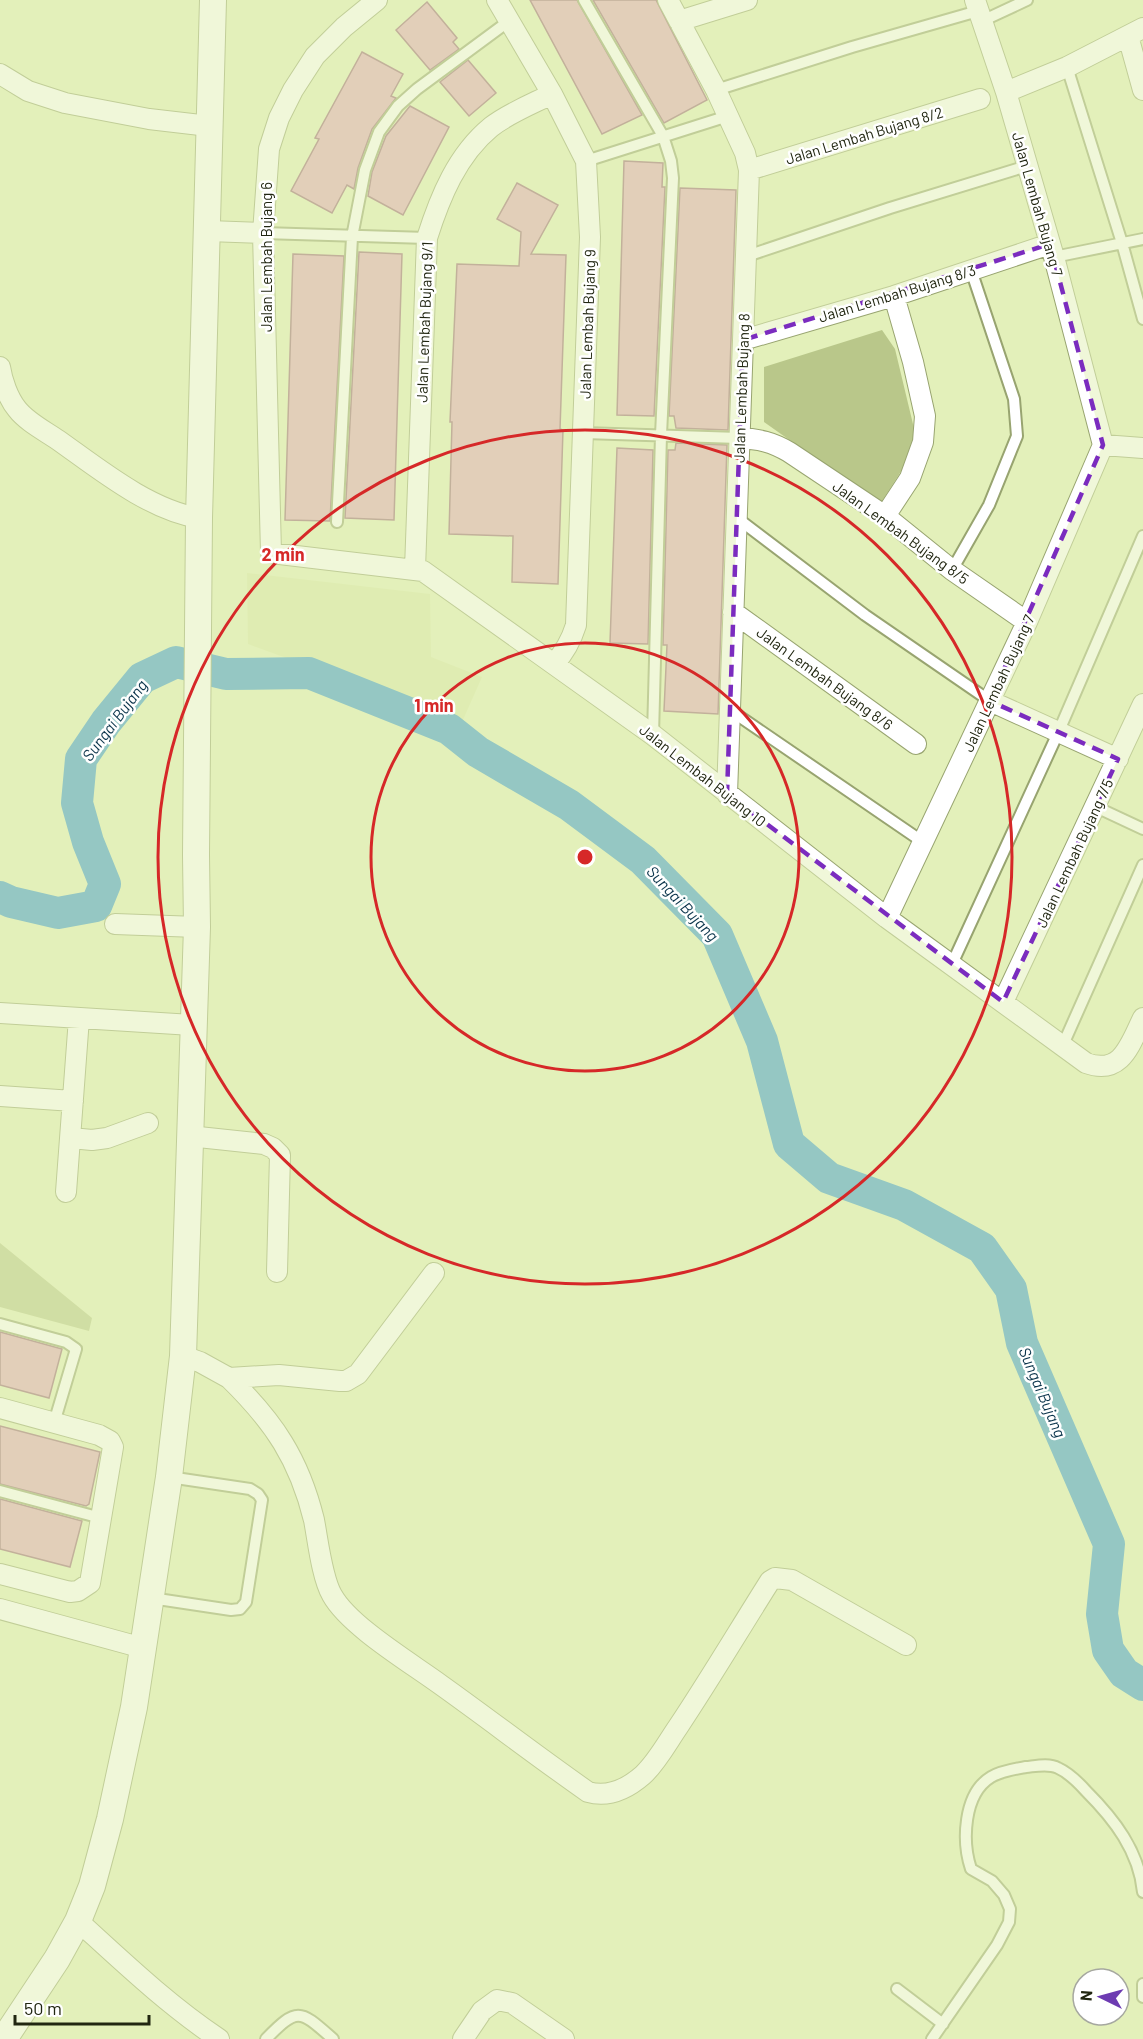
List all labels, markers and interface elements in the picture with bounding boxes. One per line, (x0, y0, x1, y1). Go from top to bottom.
street label: Jalan Lembah Bujang 8/2 (783, 102, 945, 168)
street label: Jalan Lembah Bujang 7 (1009, 130, 1067, 278)
street label: Jalan Lembah Bujang 6 (257, 182, 275, 332)
street label: Jalan Lembah Bujang 9/1 (412, 241, 436, 403)
street label: Jalan Lembah Bujang 9 (575, 249, 599, 399)
street label: Jalan Lembah Bujang 8/3 (816, 260, 978, 326)
street label: Jalan Lembah Bujang 8 (729, 313, 753, 463)
street label: Jalan Lembah Bujang 8/5 (830, 477, 972, 587)
text: 2 min (261, 543, 305, 565)
street label: Jalan Lembah Bujang 7 (958, 612, 1038, 754)
street label: Jalan Lembah Bujang 8/6 (754, 623, 896, 733)
water label: Sungai Bujang (77, 676, 151, 764)
text: 1 min (414, 694, 454, 716)
street label: Jalan Lembah Bujang 10 (636, 720, 770, 830)
street label: Jalan Lembah Bujang 7/5 (1032, 776, 1116, 930)
centre of rings (575, 847, 595, 867)
water label: Sungai Bujang (643, 861, 723, 945)
water label: Sungai Bujang (1015, 1344, 1071, 1440)
north arrow (1071, 1967, 1131, 2027)
scale bar (15, 1988, 148, 2026)
text: N (1076, 1990, 1095, 2002)
text: 50 m (24, 1997, 62, 2019)

